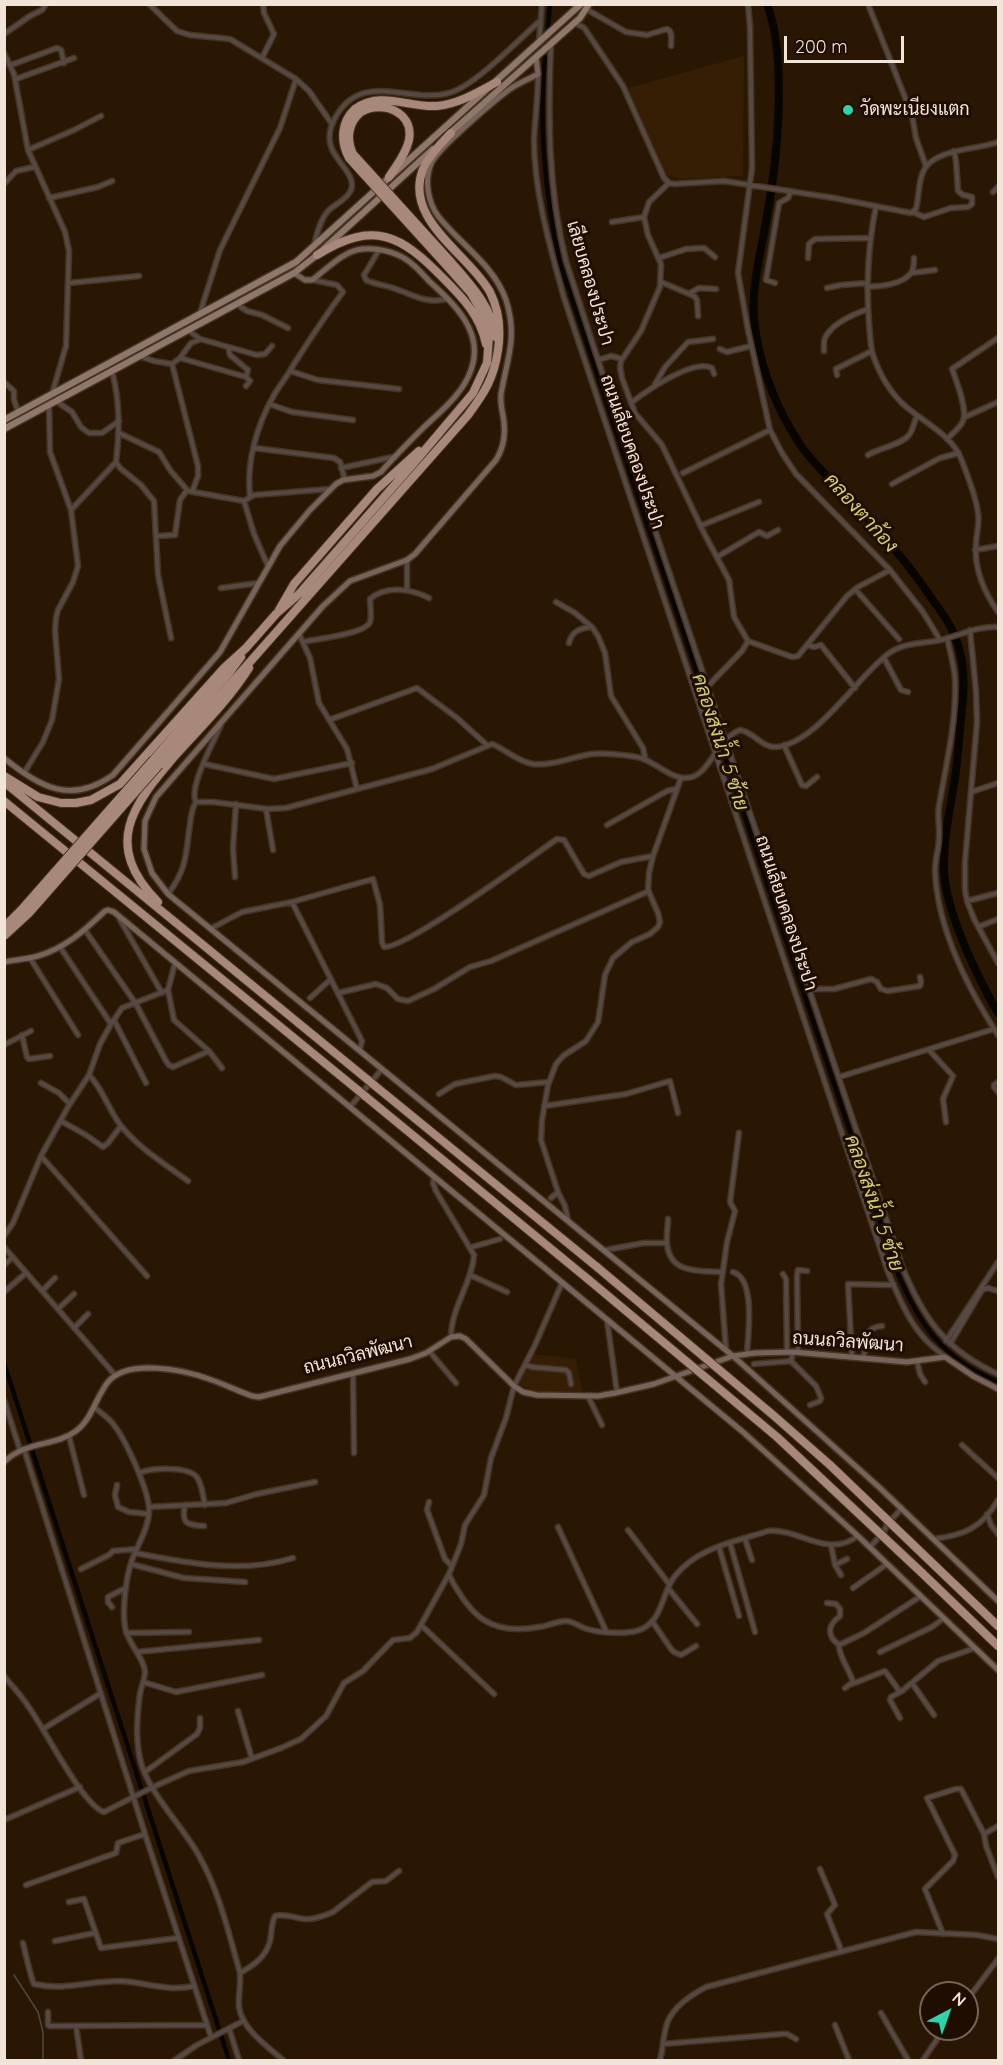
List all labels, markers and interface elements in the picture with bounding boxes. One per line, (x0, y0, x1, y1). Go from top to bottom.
scale bar (787, 24, 907, 62)
text: 200 m (795, 35, 848, 58)
place label: วัดพะเนียงแตก (860, 99, 970, 121)
marker: วัดพะเนียงแตก (841, 103, 855, 117)
street label: เลียบคลองประปา (562, 218, 618, 348)
street label: ถนนเลียบคลองประปา (595, 372, 669, 532)
water label: คลองตาก้อง (819, 468, 903, 558)
water label: คลองส่งน้ำ 5 ซ้าย (687, 670, 753, 814)
street label: ถนนเลียบคลองประปา (751, 833, 821, 993)
water label: คลองส่งน้ำ 5 ซ้าย (839, 1132, 909, 1274)
street label: ถนนถวิลพัฒนา (792, 1327, 904, 1357)
street label: ถนนถวิลพัฒนา (301, 1331, 415, 1379)
north arrow (919, 1981, 979, 2041)
text: N (948, 1988, 970, 2010)

